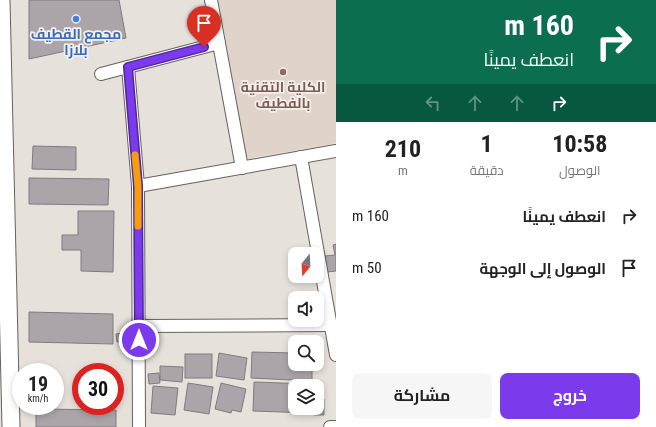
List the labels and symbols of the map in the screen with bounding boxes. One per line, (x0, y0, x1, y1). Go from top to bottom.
pin (187, 6, 221, 47)
marker: مجمع القطيف بلازا (71, 14, 81, 24)
place label: مجمع القطيف بلازا (31, 26, 121, 59)
marker: الكلية التقنية بالفطيف (278, 67, 288, 77)
place label: الكلية التقنية بالفطيف (241, 79, 325, 111)
north arrow (288, 247, 324, 283)
position arrow (118, 319, 160, 361)
speed limit sign: 30 (72, 363, 124, 415)

